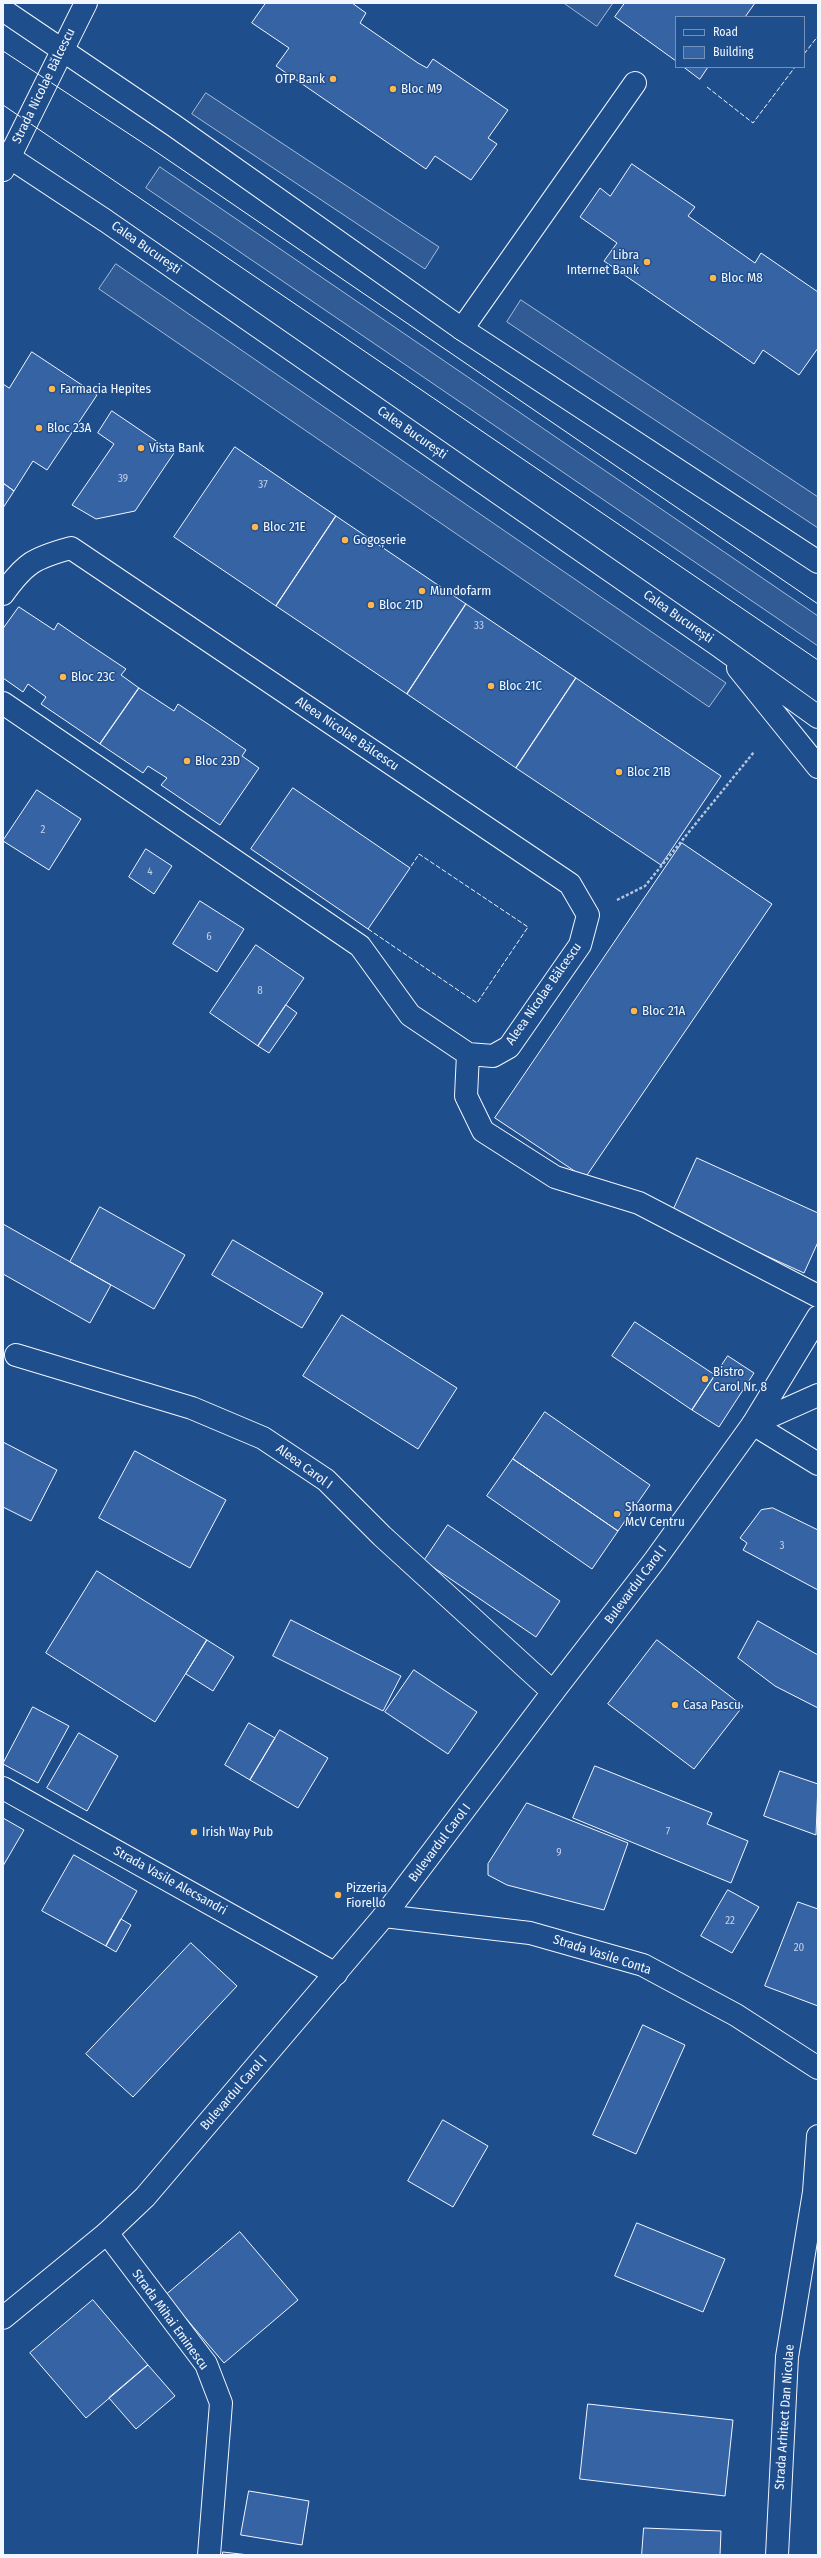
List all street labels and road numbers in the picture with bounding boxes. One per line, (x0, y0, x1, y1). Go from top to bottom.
street label: Strada Nicolae Bălcescu (9, 26, 79, 146)
street label: Calea București (108, 218, 184, 278)
street label: Calea București (374, 403, 450, 463)
street label: Calea București (640, 587, 716, 647)
street label: Aleea Nicolae Bălcescu (292, 694, 402, 774)
street label: Aleea Nicolae Bălcescu (503, 940, 585, 1048)
street label: Aleea Carol I (273, 1441, 335, 1493)
street label: Bulevardul Carol I (602, 1543, 670, 1627)
street label: Bulevardul Carol I (406, 1801, 474, 1885)
street label: Strada Vasile Alecsandri (111, 1843, 229, 1919)
street label: Strada Vasile Conta (551, 1932, 653, 1978)
street label: Bulevardul Carol I (197, 2052, 271, 2134)
street label: Strada Mihai Eminescu (128, 2267, 212, 2373)
street label: Strada Arhitect Dan Nicolae (772, 2344, 798, 2490)

